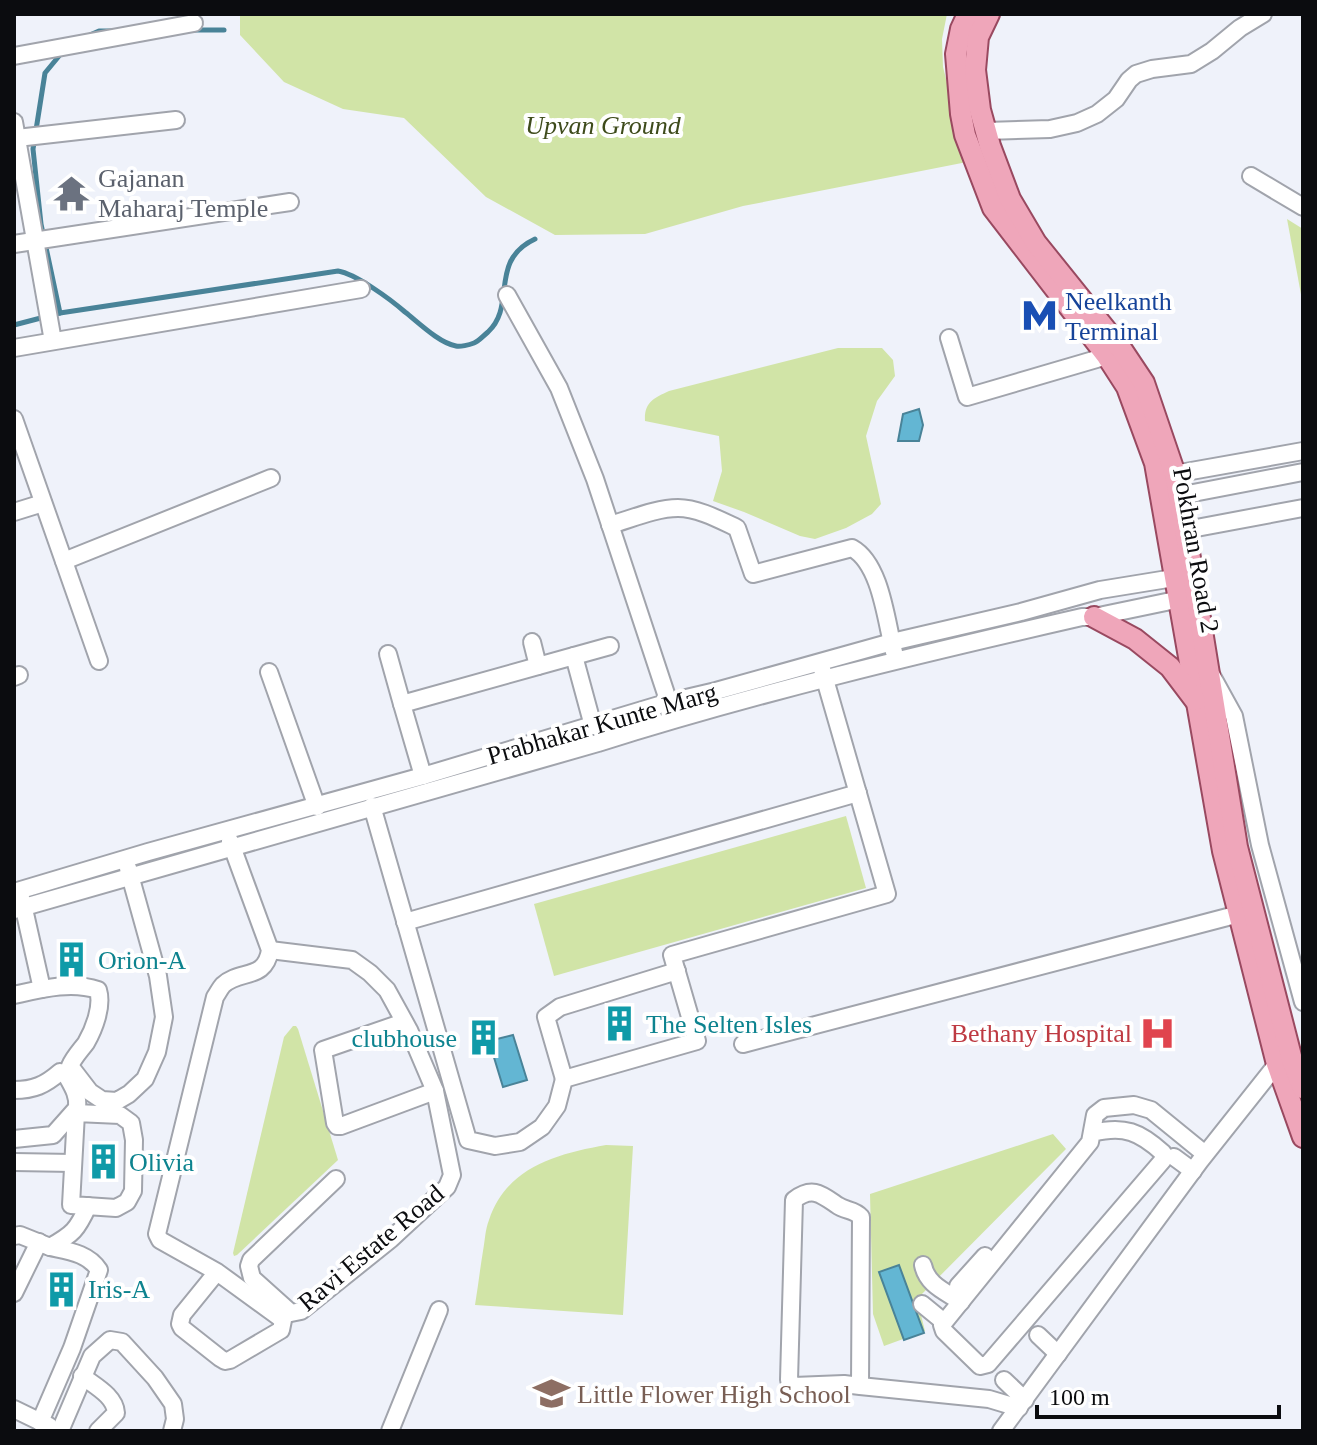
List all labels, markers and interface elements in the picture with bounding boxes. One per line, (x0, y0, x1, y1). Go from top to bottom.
park label: Upvan Ground (525, 111, 682, 140)
place label: Gajanan Maharaj Temple (98, 164, 268, 223)
temple icon: Gajanan Maharaj Temple (53, 174, 91, 212)
place label: Neelkanth Terminal (1065, 287, 1172, 346)
metro station icon: Neelkanth Terminal (1020, 297, 1058, 335)
street label: Pokhran Road 2 (1167, 465, 1225, 635)
street label: Prabhakar Kunte Marg (484, 677, 720, 771)
building icon: Orion-A (53, 941, 91, 979)
place label: Orion-A (98, 946, 186, 975)
building icon: The Selten Isles (601, 1005, 639, 1043)
place label: The Selten Isles (646, 1010, 812, 1039)
hospital icon: Bethany Hospital (1139, 1014, 1177, 1052)
building icon: clubhouse (464, 1019, 502, 1057)
place label: Bethany Hospital (951, 1019, 1132, 1048)
place label: clubhouse (352, 1024, 457, 1053)
building icon: Olivia (84, 1143, 122, 1181)
place label: Olivia (129, 1148, 194, 1177)
street label: Ravi Estate Road (293, 1179, 449, 1317)
building icon: Iris-A (43, 1270, 81, 1308)
place label: Iris-A (88, 1275, 150, 1304)
scale bar (1037, 1369, 1279, 1419)
school or university icon: Little Flower High School (532, 1375, 570, 1413)
place label: Little Flower High School (577, 1380, 851, 1409)
text: 100 m (1049, 1384, 1110, 1410)

